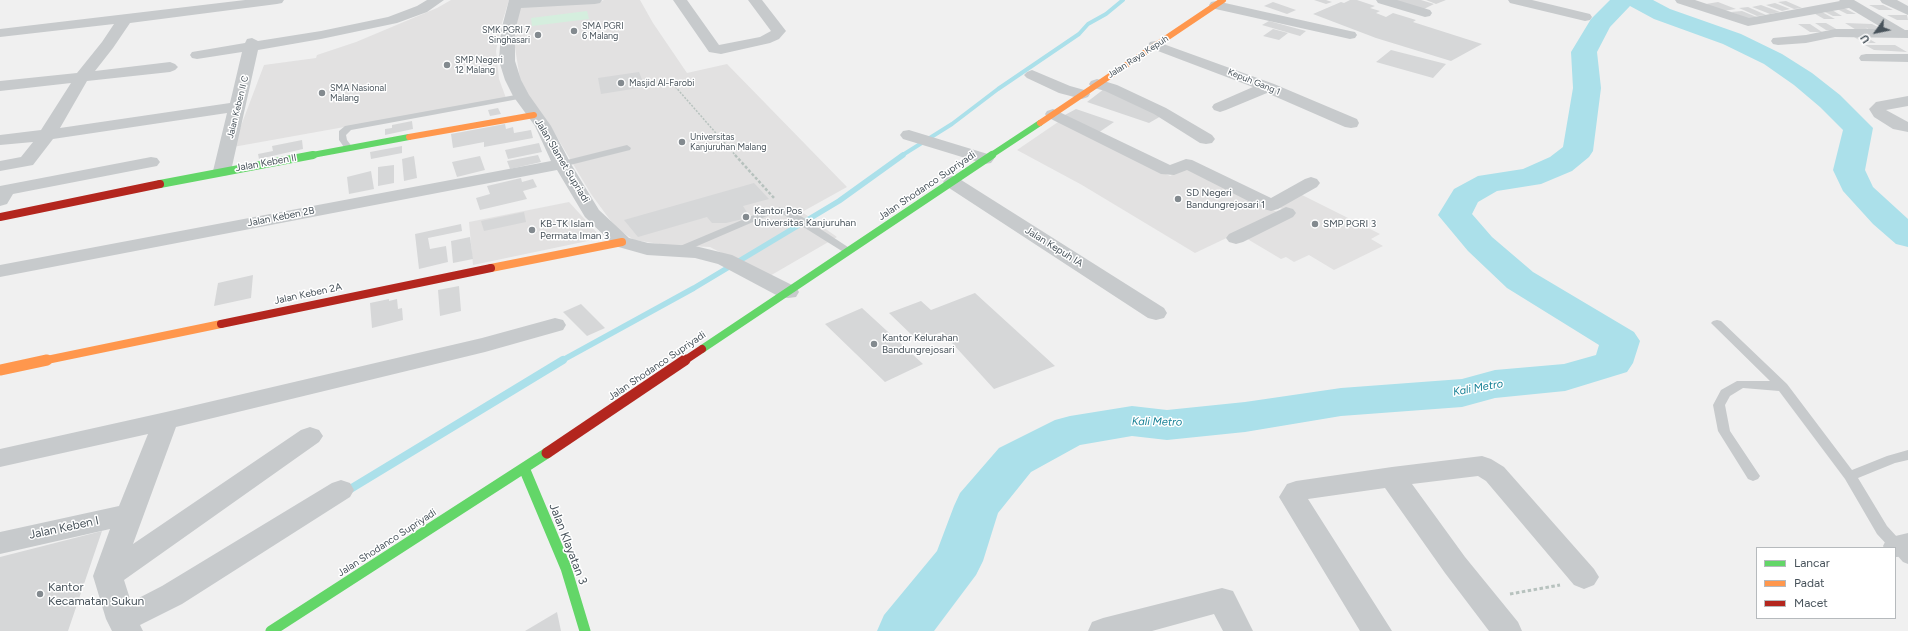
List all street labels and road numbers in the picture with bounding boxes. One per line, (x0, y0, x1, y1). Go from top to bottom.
street label: Jalan Raya Kepuh (1106, 33, 1170, 81)
street label: Kepuh Gang 1 (1226, 67, 1282, 97)
street label: Jalan Keben II C (225, 74, 251, 140)
street label: Jalan Slamet Supriadi (532, 117, 592, 205)
street label: Jalan Shodanco Supriyadi (876, 149, 978, 223)
street label: Jalan Keben II (234, 152, 298, 174)
street label: Jalan Keben 2B (246, 205, 316, 229)
street label: Jalan Kepuh IA (1023, 224, 1085, 270)
street label: Jalan Keben 2A (273, 281, 343, 307)
street label: Jalan Shodanco Supriyadi (606, 329, 708, 403)
street label: Jalan Klayatan 3 (546, 501, 590, 587)
street label: Jalan Shodanco Supriyadi (335, 507, 439, 579)
street label: Jalan Keben I (28, 514, 100, 542)

